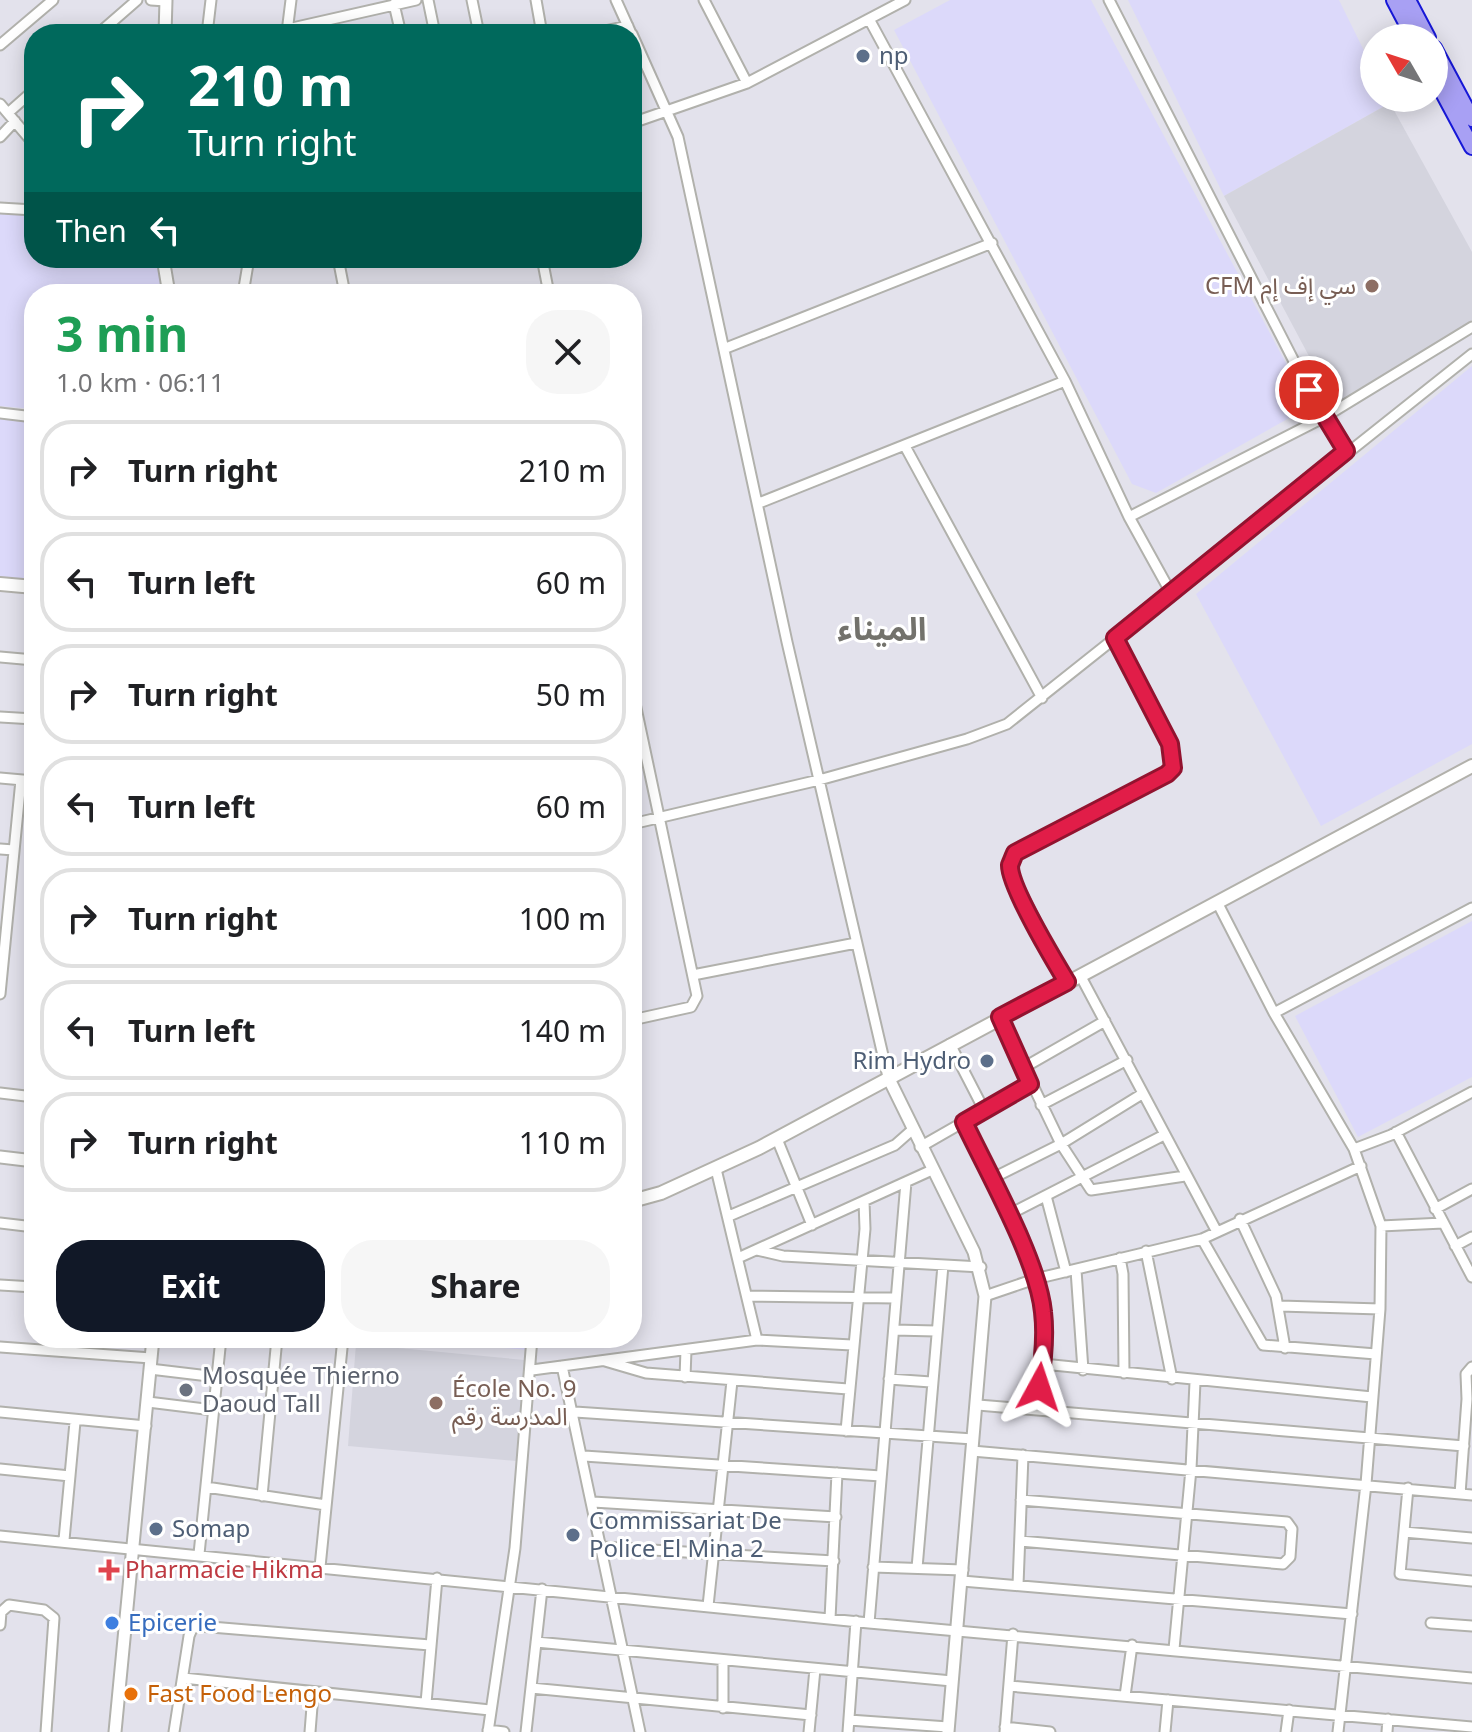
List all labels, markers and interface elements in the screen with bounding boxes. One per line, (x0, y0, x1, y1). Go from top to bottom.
north arrow (1360, 24, 1448, 112)
map controls (1360, 24, 1448, 112)
place label: np (879, 38, 909, 71)
text: 210 m (188, 46, 353, 122)
marker: np (854, 47, 872, 65)
icon: right (56, 56, 160, 160)
text: Turn right (188, 118, 356, 167)
icon: left (143, 208, 187, 252)
text: Then (56, 210, 127, 251)
place label: CFM سي إف إم (1205, 268, 1356, 305)
marker: CFM سي إف إم (1363, 277, 1381, 295)
text: 3 min (56, 301, 188, 366)
button: close (526, 310, 610, 394)
pin (1275, 356, 1343, 424)
text: 1.0 km · 06:11 (56, 364, 225, 400)
icon: arrive (1287, 368, 1331, 412)
icon: right (60, 448, 104, 492)
text: Turn right (128, 450, 278, 491)
text: 210 m (519, 450, 606, 491)
icon: left (60, 560, 104, 604)
text: Turn left (128, 562, 256, 603)
text: 60 m (536, 562, 606, 603)
district label: الميناء (838, 606, 926, 649)
icon: right (60, 672, 104, 716)
text: Turn right (128, 674, 278, 715)
text: 50 m (536, 674, 606, 715)
icon: left (60, 784, 104, 828)
text: Turn left (128, 786, 256, 827)
text: 60 m (536, 786, 606, 827)
icon: right (60, 896, 104, 940)
text: Turn right (128, 898, 278, 939)
text: 100 m (519, 898, 606, 939)
icon: left (60, 1008, 104, 1052)
text: Turn left (128, 1010, 256, 1051)
text: 140 m (519, 1010, 606, 1051)
place label: Rim Hydro (852, 1043, 971, 1076)
marker: Rim Hydro (978, 1052, 996, 1070)
icon: right (60, 1120, 104, 1164)
text: Turn right (128, 1122, 278, 1163)
text: 110 m (519, 1122, 606, 1163)
button: Exit (56, 1240, 325, 1332)
button: Share (341, 1240, 610, 1332)
position arrow (997, 1345, 1081, 1429)
place label: Mosquée Thierno Daoud Tall (202, 1358, 400, 1419)
place label: École No. 9 المدرسة رقم (452, 1371, 577, 1434)
marker: Mosquée Thierno Daoud Tall (177, 1381, 195, 1399)
marker: École No. 9 المدرسة رقم (427, 1394, 445, 1412)
place label: Commissariat De Police El Mina 2 (589, 1503, 782, 1564)
place label: Somap (172, 1511, 250, 1544)
marker: Somap (147, 1520, 165, 1538)
marker: Commissariat De Police El Mina 2 (564, 1526, 582, 1544)
place label: Pharmacie Hikma (125, 1552, 324, 1585)
marker: Pharmacie Hikma (100, 1561, 118, 1579)
place label: Epicerie (128, 1605, 217, 1638)
marker: Epicerie (103, 1614, 121, 1632)
place label: Fast Food Lengo (147, 1676, 332, 1709)
marker: Fast Food Lengo (122, 1685, 140, 1703)

